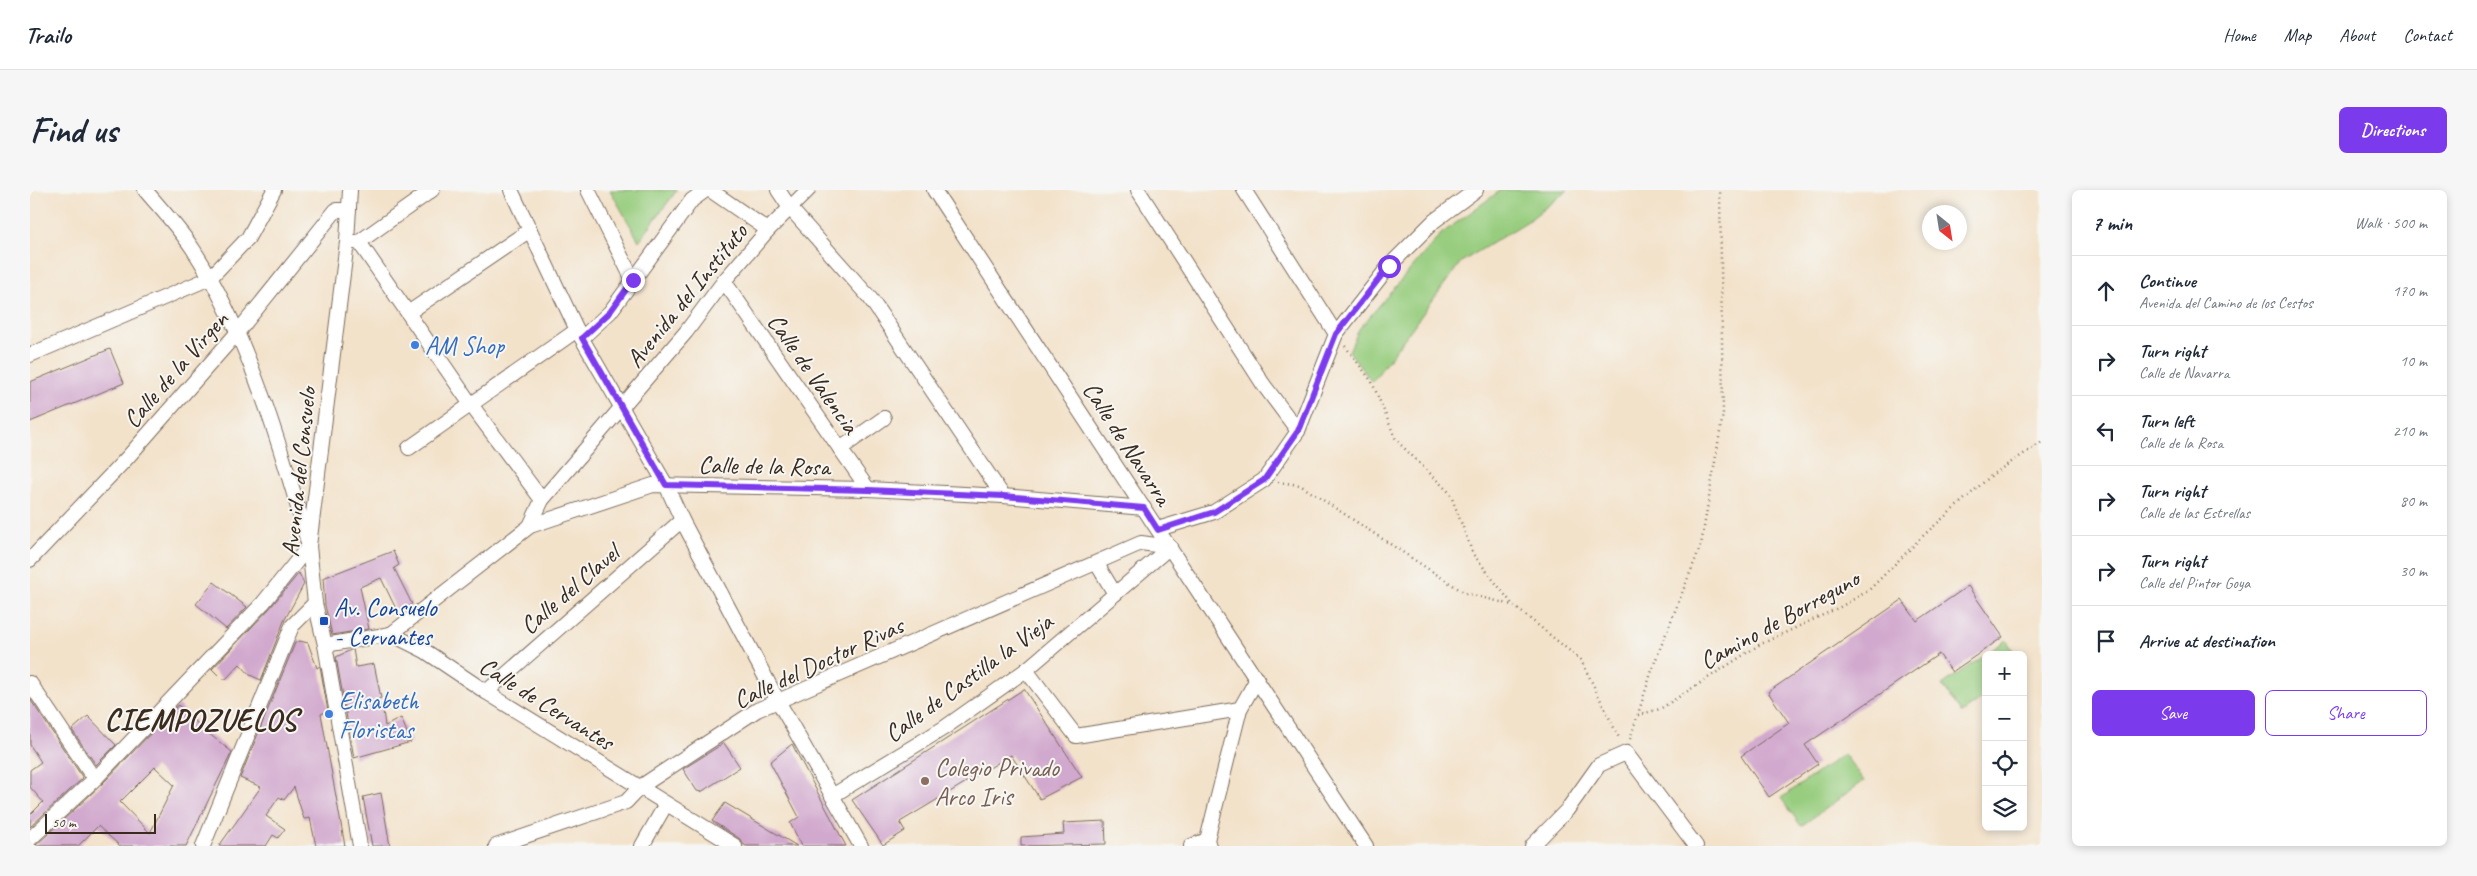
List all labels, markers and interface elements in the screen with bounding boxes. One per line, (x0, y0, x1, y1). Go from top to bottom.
text: Trailo (25, 20, 71, 50)
text: Home (2223, 24, 2256, 46)
text: Map (2284, 24, 2311, 46)
text: About (2339, 24, 2375, 46)
text: Contact (2403, 24, 2452, 46)
button: Directions (2339, 107, 2447, 153)
text: Find us (30, 108, 117, 153)
north arrow (1922, 205, 1967, 250)
text: 7 min (2092, 210, 2132, 236)
text: Walk · 500 m (2355, 213, 2427, 233)
street label: Avenida del Instituto (619, 216, 755, 374)
route start (1378, 255, 1401, 278)
route end (622, 269, 645, 292)
text: Continue (2139, 269, 2196, 293)
icon: ahead (2092, 277, 2120, 305)
text: 170 m (2393, 281, 2427, 301)
text: Avenida del Camino de los Cestos (2139, 293, 2313, 313)
street label: Calle de la Virgen (116, 304, 236, 435)
street label: Calle de Valencia (760, 307, 868, 442)
place label: AM Shop (425, 330, 505, 362)
marker: AM Shop (409, 339, 421, 351)
text: Turn right (2139, 339, 2206, 363)
icon: right (2092, 347, 2120, 375)
text: 10 m (2400, 351, 2427, 371)
text: Calle de Navarra (2139, 363, 2229, 383)
street label: Calle de Navarra (1075, 376, 1181, 514)
street label: Avenida del Consuelo (274, 383, 324, 558)
text: Turn left (2139, 409, 2194, 433)
icon: left (2092, 417, 2120, 445)
text: 210 m (2393, 421, 2427, 441)
text: Calle de la Rosa (2139, 433, 2223, 453)
street label: Calle de la Rosa (698, 449, 833, 483)
text: Turn right (2139, 479, 2206, 503)
icon: right (2092, 487, 2120, 515)
text: 80 m (2400, 491, 2427, 511)
text: Calle de las Estrellas (2139, 503, 2250, 523)
street label: Calle del Clavel (513, 535, 629, 642)
text: Turn right (2139, 549, 2206, 573)
icon: right (2092, 557, 2120, 585)
street label: Camino de Borreguno (1694, 561, 1868, 677)
text: 30 m (2400, 561, 2427, 581)
text: Calle del Pintor Goya (2139, 573, 2250, 593)
place label: Av. Consuelo - Cervantes (334, 592, 438, 653)
street label: Calle de Castilla la Vieja (878, 605, 1061, 750)
street label: Calle del Doctor Rivas (728, 609, 911, 716)
marker: Av. Consuelo - Cervantes (318, 615, 330, 627)
icon: arrive (2092, 627, 2120, 655)
text: Arrive at destination (2139, 629, 2275, 653)
street label: Calle de Cervantes (473, 650, 622, 759)
map controls (1982, 651, 2027, 831)
button: + (1982, 651, 2027, 696)
place label: Elisabeth Floristas (339, 685, 420, 746)
button: Save (2092, 690, 2255, 736)
button: Share (2265, 690, 2427, 736)
button: − (1982, 696, 2027, 741)
district label: CIEMPOZUELOS (105, 701, 304, 739)
marker: Elisabeth Floristas (323, 708, 335, 720)
button: locate (1982, 741, 2027, 786)
place label: Colegio Privado Arco Iris (935, 752, 1060, 813)
marker: Colegio Privado Arco Iris (919, 775, 931, 787)
button: layers (1982, 786, 2027, 831)
scale bar (45, 811, 156, 834)
text: 50 m (52, 814, 76, 831)

